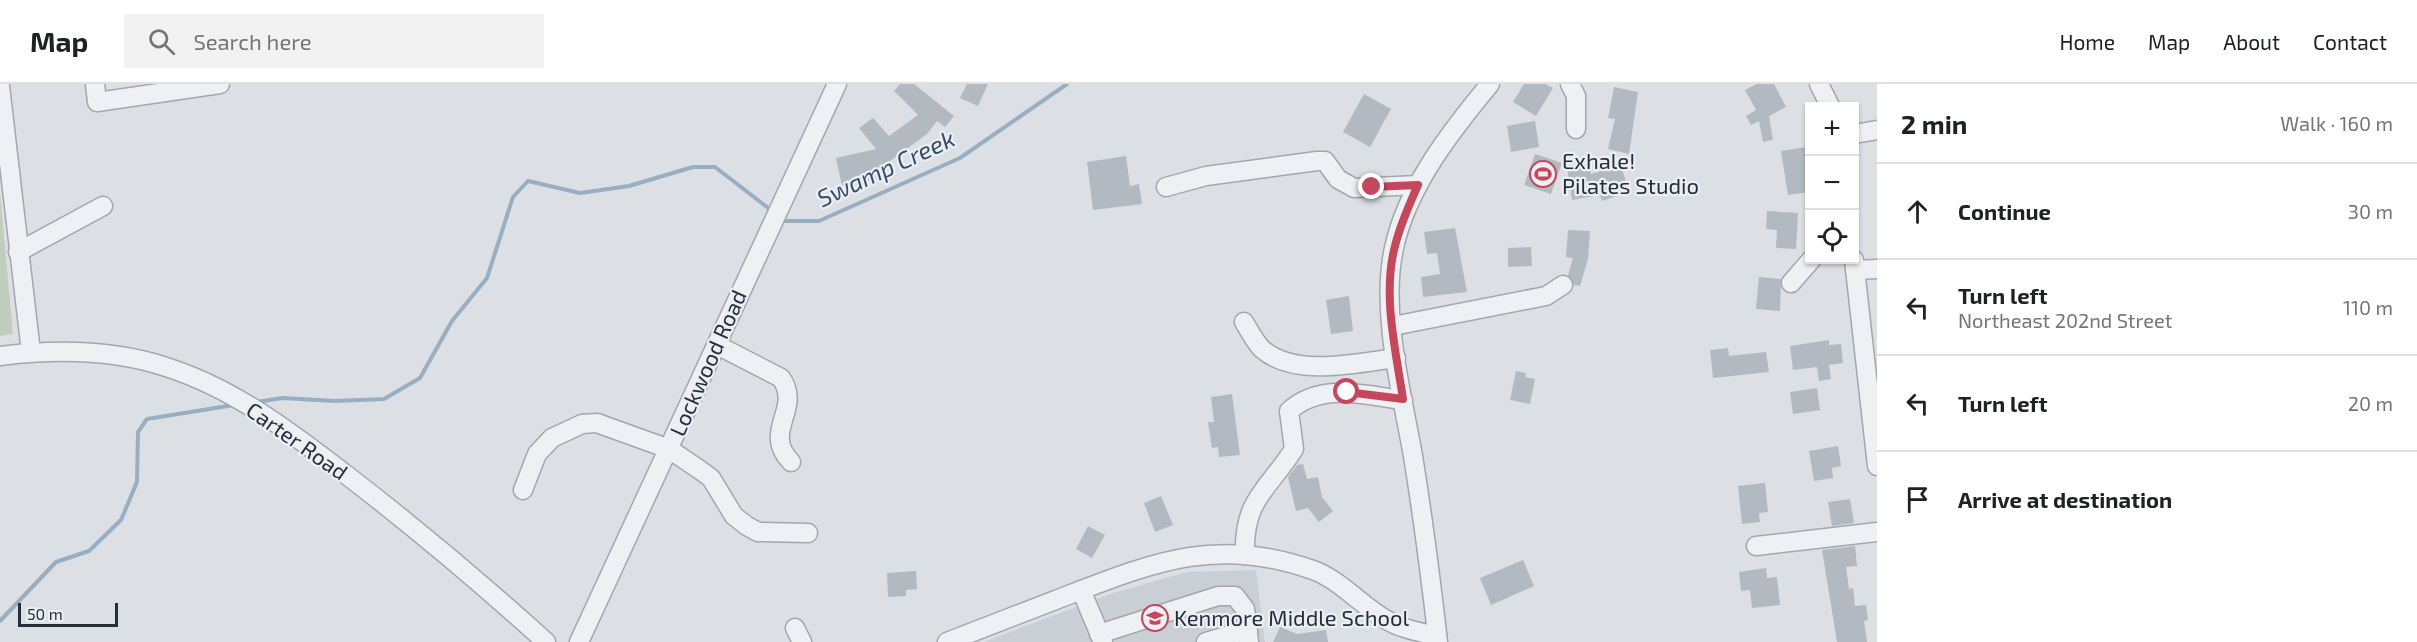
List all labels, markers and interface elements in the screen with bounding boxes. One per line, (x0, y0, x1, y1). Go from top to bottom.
search box (124, 14, 544, 68)
text: Map (30, 24, 88, 58)
icon: search (145, 25, 178, 58)
text: Search here (193, 28, 312, 54)
text: Home (2059, 29, 2115, 54)
text: Map (2148, 29, 2190, 54)
text: About (2223, 29, 2280, 54)
text: Contact (2313, 29, 2387, 54)
map controls (1805, 102, 1859, 264)
button: + (1805, 102, 1859, 156)
text: 2 min (1901, 108, 1967, 139)
text: Walk · 160 m (2280, 111, 2393, 135)
water label: Swamp Creek (812, 123, 959, 212)
place label: Exhale! Pilates Studio (1562, 147, 1699, 198)
button: − (1805, 156, 1859, 210)
sports icon: Exhale! Pilates Studio (1528, 159, 1558, 189)
route end (1358, 173, 1384, 199)
icon: ahead (1901, 195, 1934, 228)
text: Continue (1958, 198, 2051, 224)
text: 30 m (2348, 199, 2393, 223)
button: locate (1805, 210, 1859, 264)
text: Turn left (1958, 282, 2047, 308)
street label: Lockwood Road (663, 286, 751, 440)
icon: left (1901, 291, 1934, 324)
text: 110 m (2343, 295, 2393, 319)
text: Northeast 202nd Street (1958, 308, 2172, 332)
route start (1333, 378, 1359, 404)
icon: left (1901, 387, 1934, 420)
text: Turn left (1958, 390, 2047, 416)
text: 20 m (2348, 391, 2393, 415)
street label: Carter Road (242, 396, 353, 485)
icon: arrive (1901, 483, 1934, 516)
text: Arrive at destination (1958, 486, 2172, 512)
scale bar (18, 600, 118, 628)
school or university icon: Kenmore Middle School (1140, 603, 1170, 633)
text: 50 m (27, 604, 63, 623)
place label: Kenmore Middle School (1174, 604, 1409, 630)

